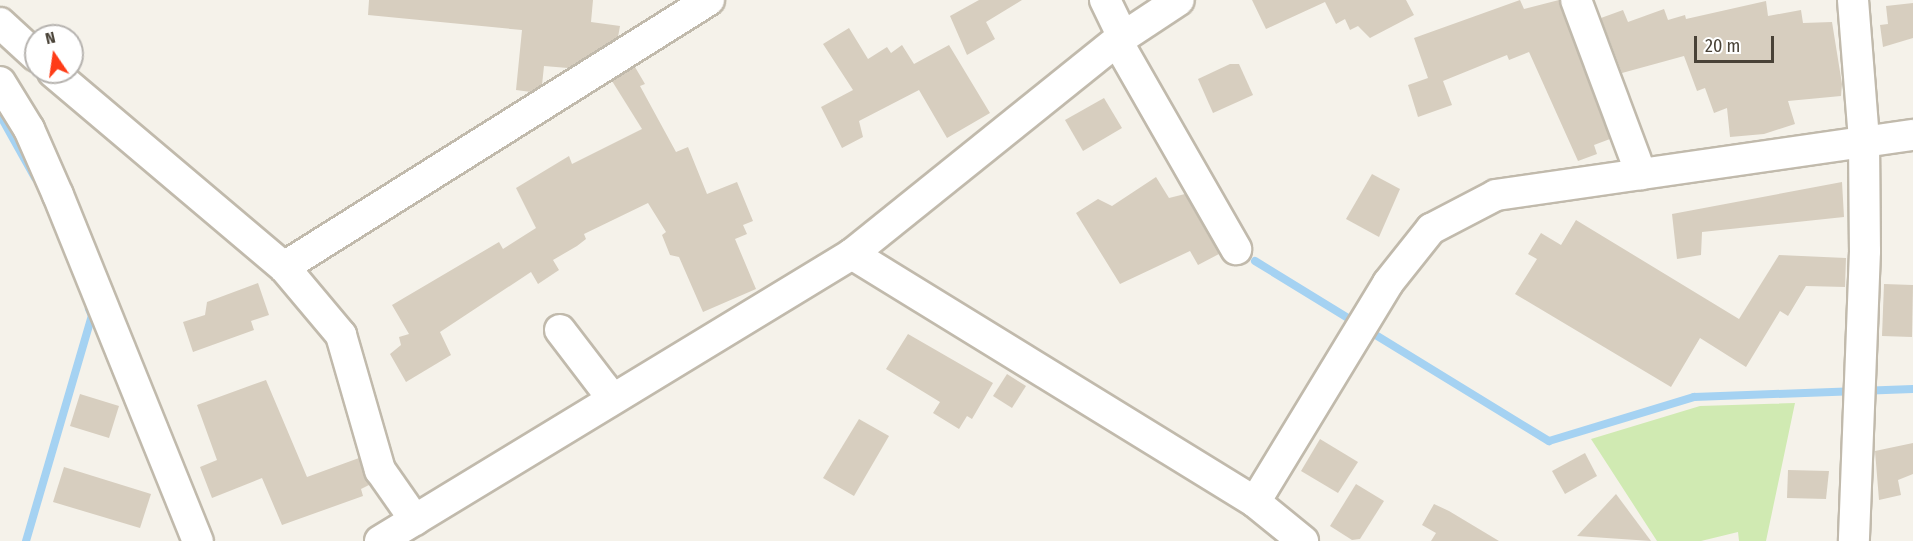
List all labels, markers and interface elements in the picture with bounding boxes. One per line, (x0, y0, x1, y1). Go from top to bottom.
north arrow (24, 24, 84, 84)
scale bar (1697, 24, 1776, 62)
text: N (43, 28, 57, 48)
text: 20 m (1705, 35, 1740, 57)

